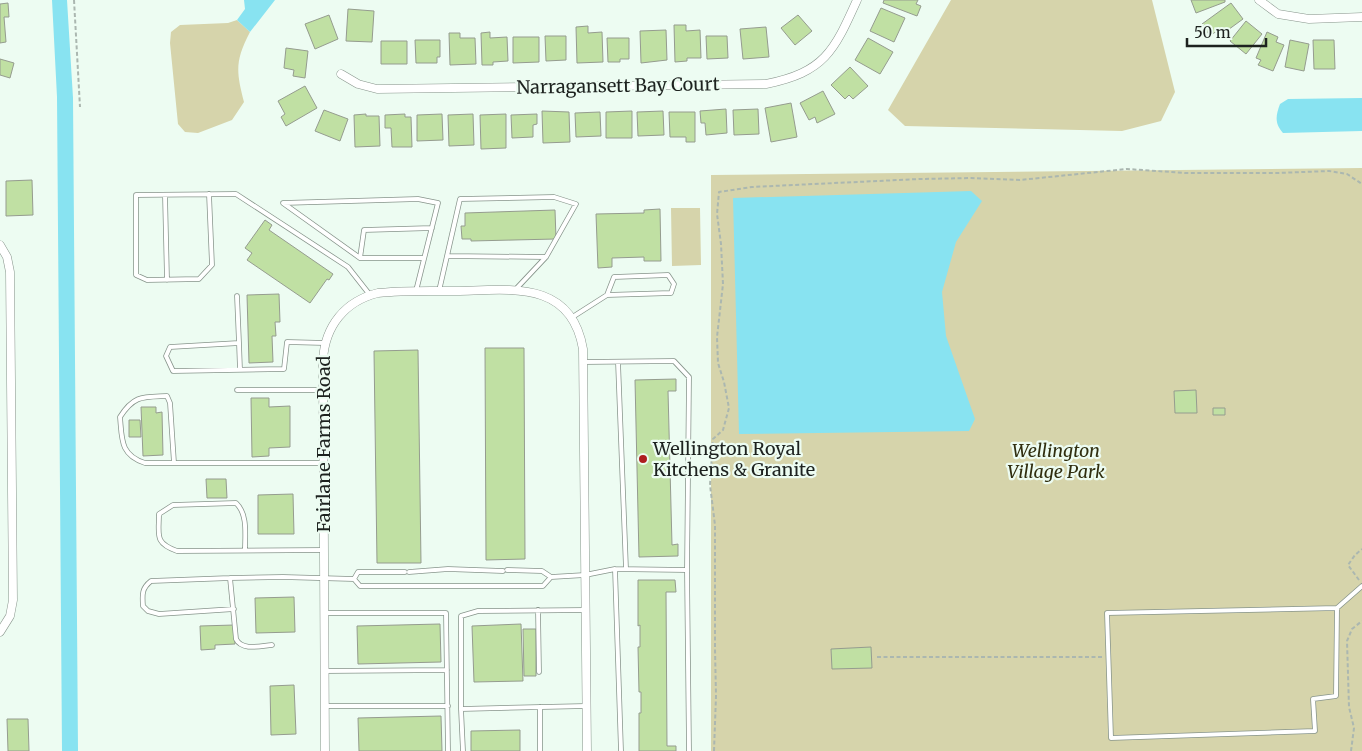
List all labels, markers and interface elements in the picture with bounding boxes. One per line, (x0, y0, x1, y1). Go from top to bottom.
scale bar (1187, 15, 1266, 47)
text: 50 m (1194, 23, 1231, 42)
street label: Narragansett Bay Court (516, 72, 720, 99)
street label: Fairlane Farms Road (312, 355, 335, 532)
place label: Wellington Royal Kitchens & Granite (652, 437, 815, 481)
park label: Wellington Village Park (1007, 439, 1105, 483)
marker: Wellington Royal Kitchens & Granite (637, 453, 649, 465)

